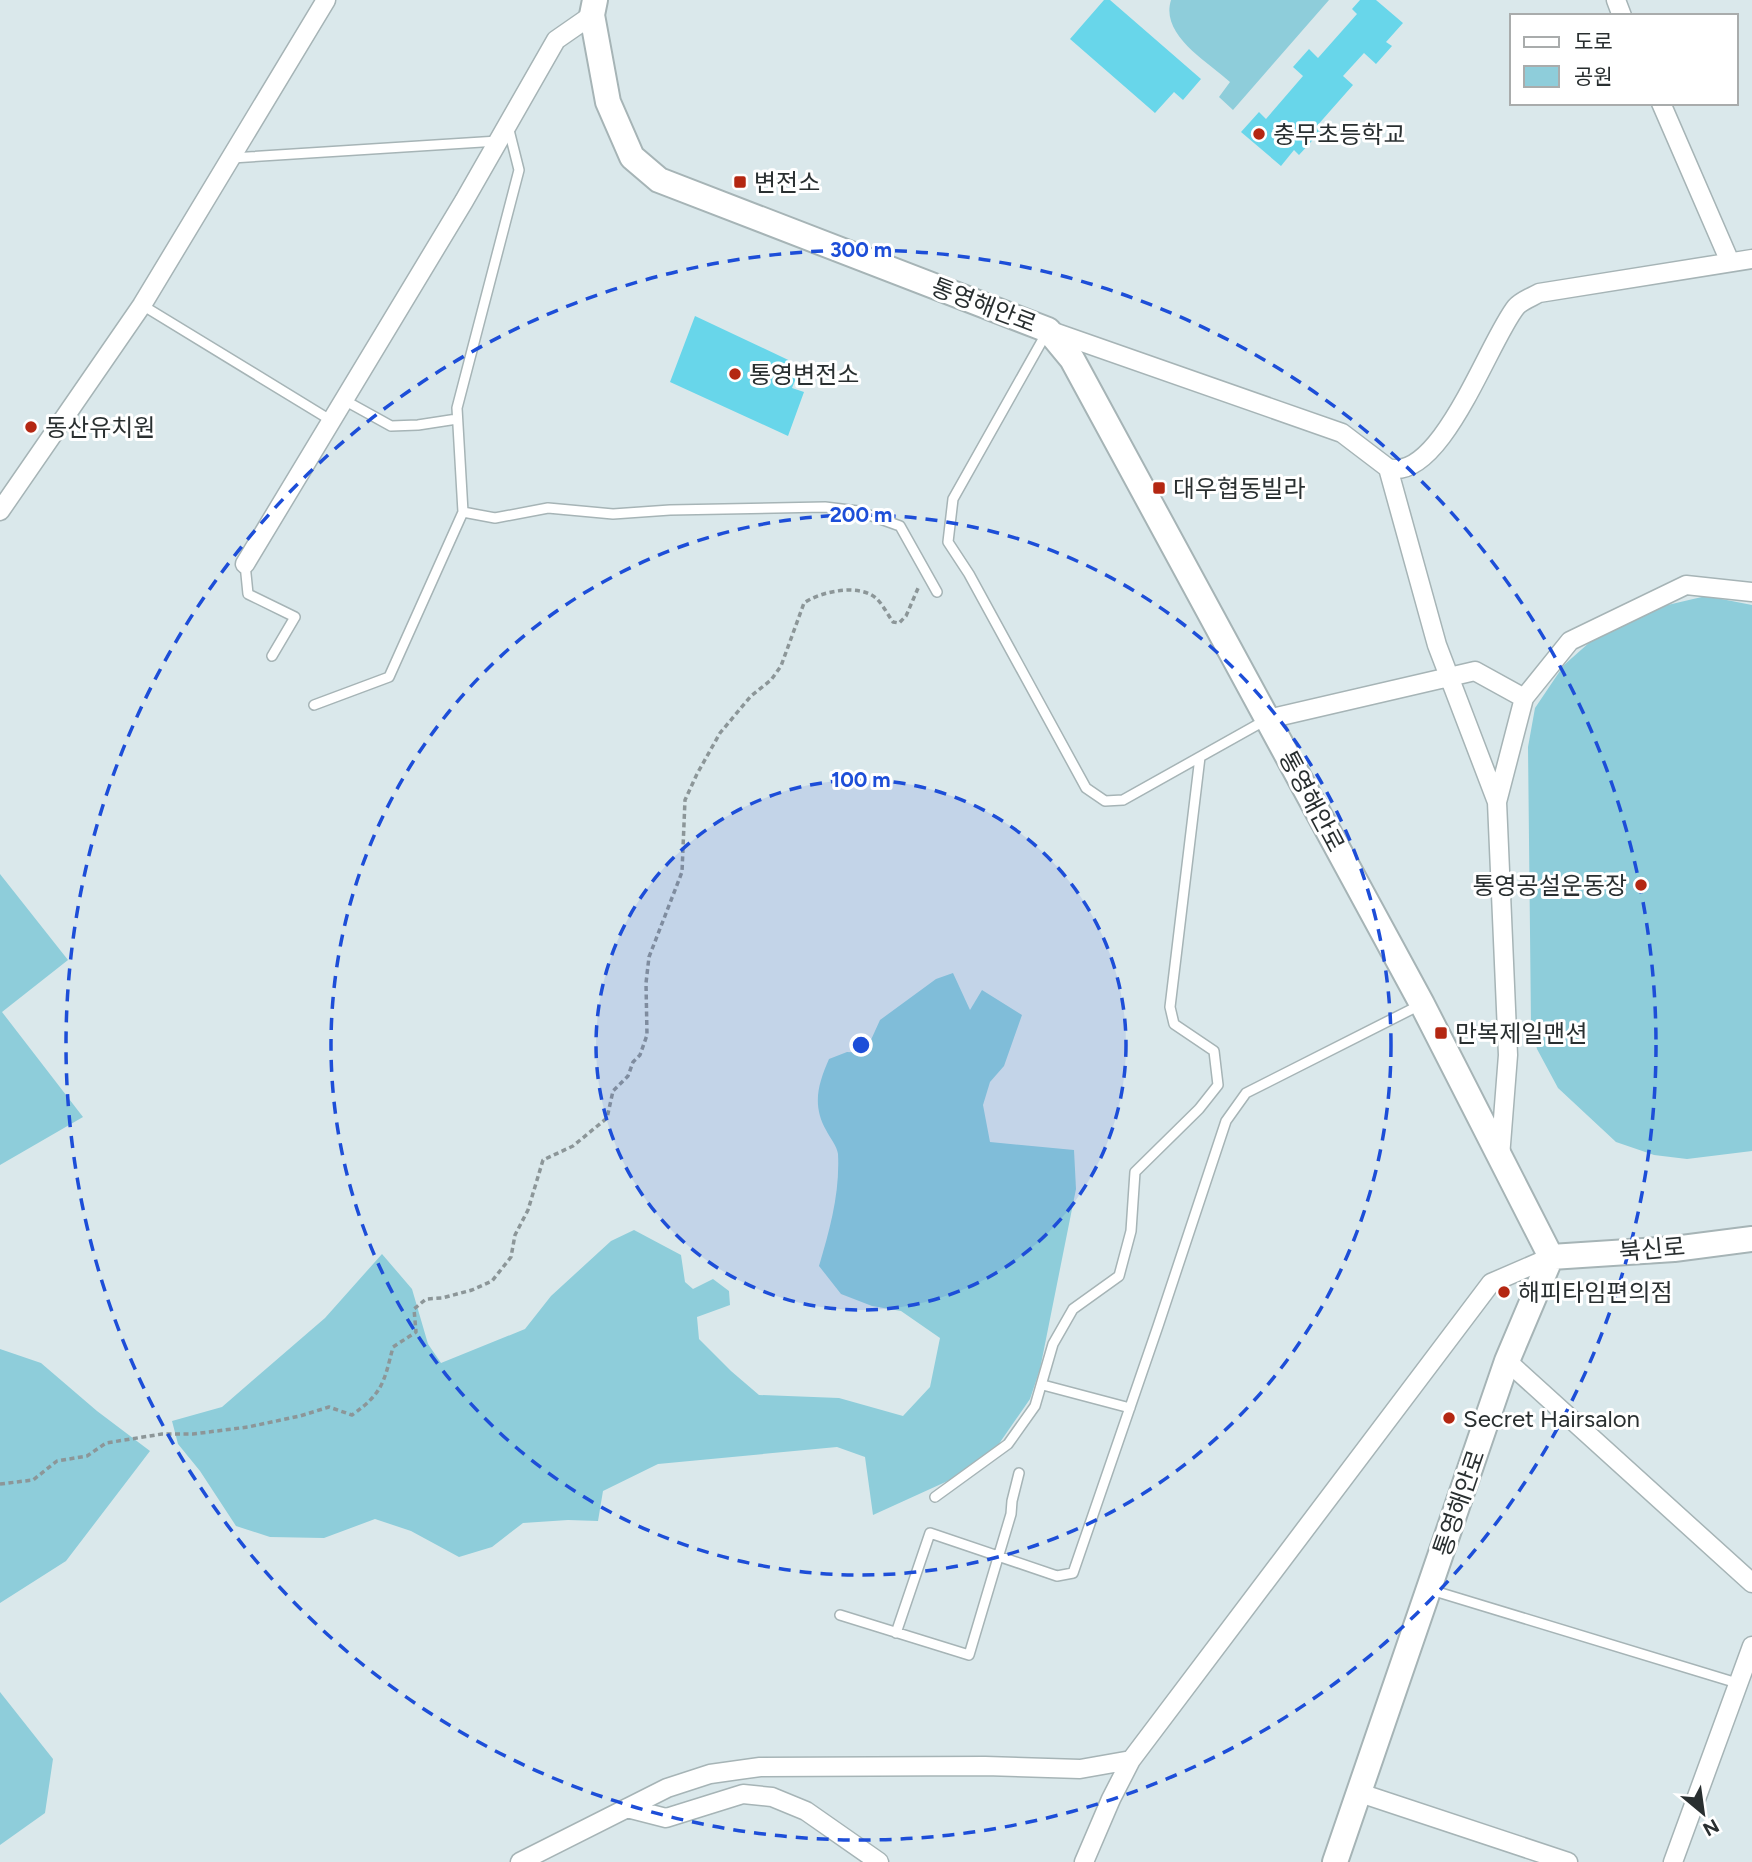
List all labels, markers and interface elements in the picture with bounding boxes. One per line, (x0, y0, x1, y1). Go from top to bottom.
legend (1510, 14, 1738, 105)
text: 도로 (1574, 29, 1613, 54)
text: 공원 (1574, 64, 1613, 89)
place label: 충무초등학교 (1273, 120, 1405, 149)
marker: 충무초등학교 (1251, 126, 1267, 142)
place label: 변전소 (754, 168, 820, 197)
marker: 변전소 (732, 174, 748, 190)
text: 300 m (830, 237, 892, 262)
street label: 통영해안로 (927, 272, 1041, 338)
place label: 통영변전소 (749, 360, 859, 389)
marker: 통영변전소 (727, 366, 743, 382)
place label: 동산유치원 (45, 413, 155, 442)
marker: 동산유치원 (23, 419, 39, 435)
place label: 대우협동빌라 (1173, 474, 1305, 503)
marker: 대우협동빌라 (1151, 480, 1167, 496)
text: 200 m (830, 502, 892, 527)
street label: 통영해안로 (1273, 745, 1351, 857)
text: 100 m (831, 767, 891, 792)
place label: 통영공설운동장 (1472, 871, 1627, 900)
marker: 통영공설운동장 (1633, 877, 1649, 893)
place label: 만복제일맨션 (1455, 1019, 1587, 1048)
marker: 만복제일맨션 (1433, 1025, 1449, 1041)
centre of rings (849, 1033, 873, 1057)
street label: 북신로 (1618, 1232, 1686, 1266)
place label: 해피타임편의점 (1518, 1278, 1673, 1307)
marker: 해피타임편의점 (1496, 1284, 1512, 1300)
place label: Secret Hairsalon (1463, 1404, 1640, 1433)
marker: Secret Hairsalon (1441, 1410, 1457, 1426)
street label: 통영해안로 (1427, 1446, 1491, 1560)
north arrow (1668, 1778, 1738, 1848)
text: N (1699, 1814, 1723, 1841)

